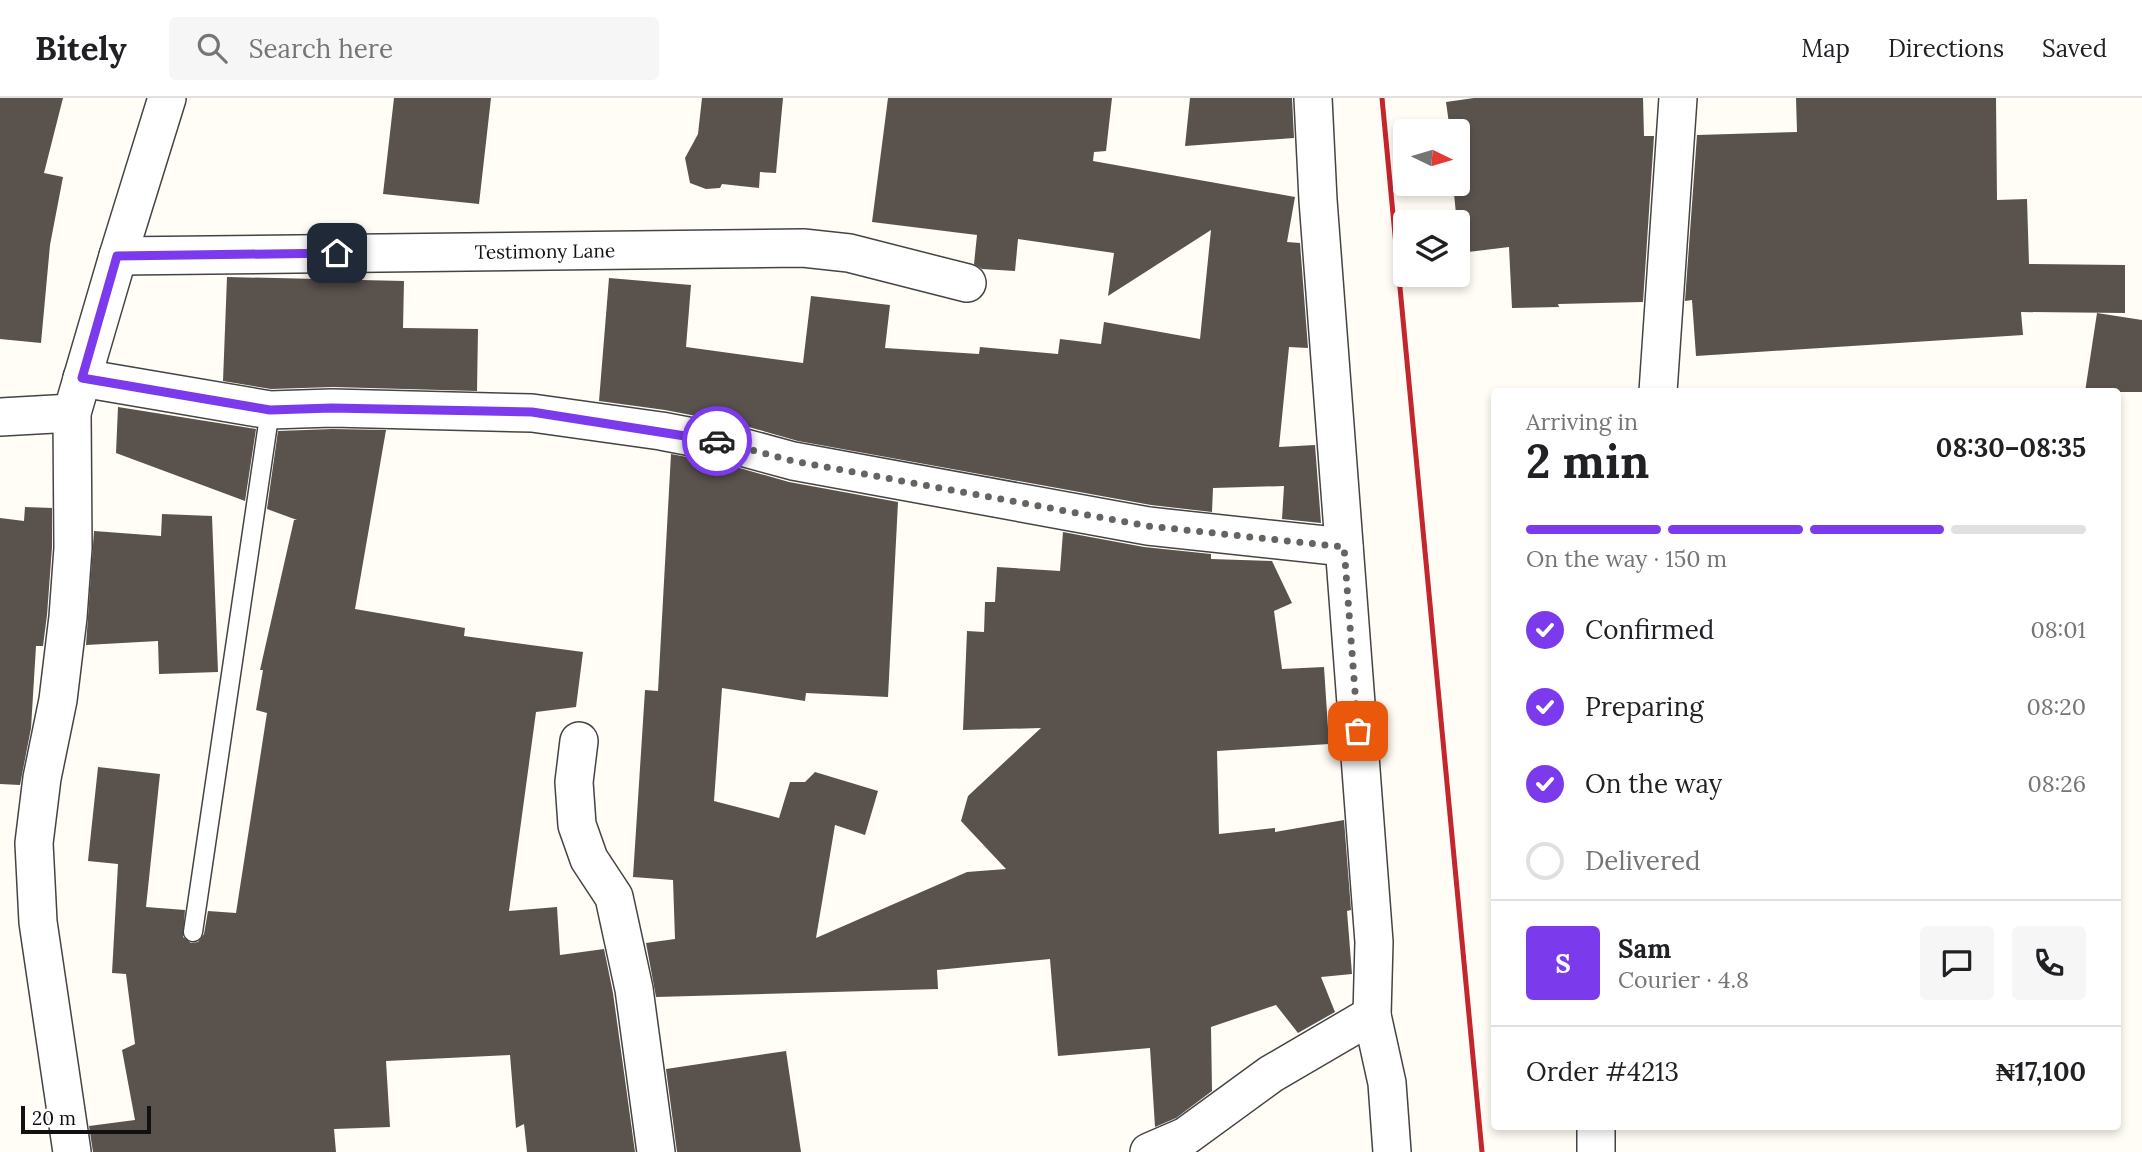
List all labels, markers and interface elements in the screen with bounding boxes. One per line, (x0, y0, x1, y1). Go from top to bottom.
search box (169, 17, 659, 80)
text: Bitely (35, 27, 127, 69)
icon: search (193, 29, 231, 67)
text: Search here (249, 32, 393, 65)
text: Map (1801, 33, 1850, 64)
text: Directions (1888, 33, 2004, 64)
text: Saved (2042, 33, 2107, 64)
north arrow (1393, 119, 1470, 196)
map controls (1393, 119, 1470, 287)
button: layers (1393, 210, 1470, 287)
pin (307, 223, 367, 283)
icon: home (318, 234, 356, 272)
street label: Testimony Lane (474, 238, 615, 264)
courier (682, 406, 752, 476)
text: Arriving in (1526, 407, 1638, 436)
icon: car (698, 422, 736, 460)
text: 08:30–08:35 (1936, 431, 2086, 464)
text: 2 min (1526, 432, 1649, 491)
text: On the way · 150 m (1526, 544, 1727, 573)
icon: check (1526, 611, 1564, 649)
text: Confirmed (1585, 613, 1714, 646)
text: 08:01 (2030, 615, 2086, 644)
icon: check (1526, 688, 1564, 726)
text: Preparing (1585, 690, 1704, 723)
text: 08:20 (2026, 692, 2086, 721)
pin (1328, 701, 1388, 761)
icon: bag (1339, 712, 1377, 750)
icon: check (1526, 765, 1564, 803)
text: On the way (1585, 767, 1722, 800)
text: 08:26 (2027, 769, 2086, 798)
text: Delivered (1585, 844, 1701, 877)
button: chat (1920, 926, 1994, 1000)
button: phone (2012, 926, 2086, 1000)
text: Sam (1618, 932, 1671, 965)
text: S (1555, 947, 1571, 980)
text: Courier · 4.8 (1618, 965, 1749, 994)
text: Order #4213 (1526, 1055, 1679, 1088)
text: ₦17,100 (1996, 1055, 2086, 1088)
scale bar (21, 1103, 150, 1135)
text: 20 m (32, 1106, 76, 1130)

